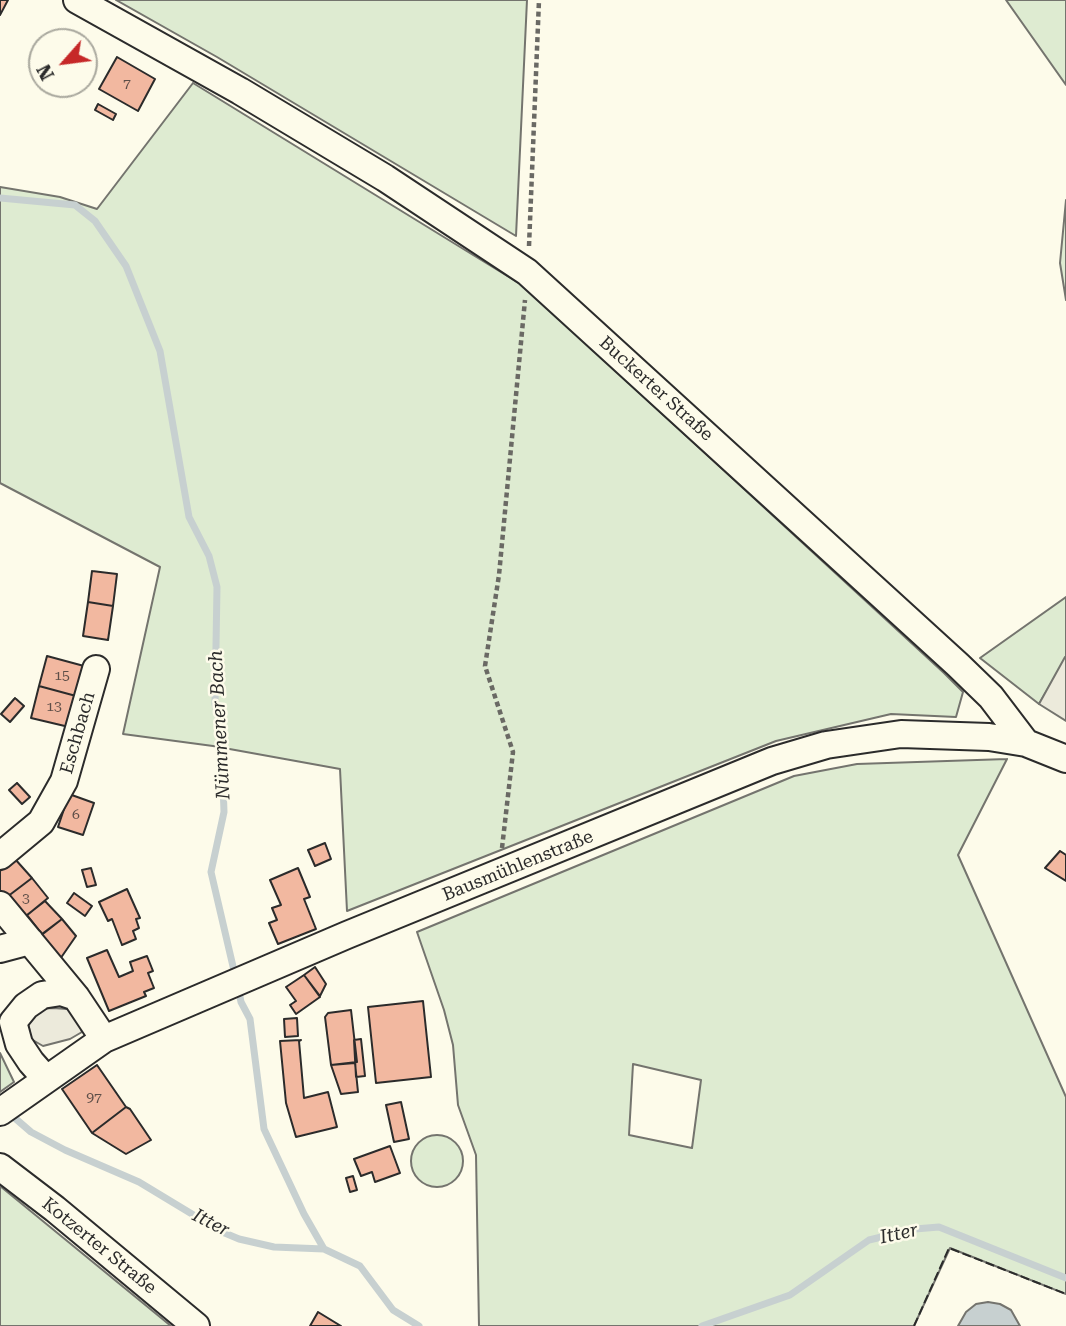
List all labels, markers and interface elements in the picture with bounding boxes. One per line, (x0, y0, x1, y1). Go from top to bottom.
north arrow (28, 28, 98, 98)
text: N (32, 60, 59, 84)
house number: 7 (123, 76, 131, 92)
street label: Buckerter Straße (595, 332, 717, 446)
water label: Nümmener Bach (205, 650, 235, 800)
house number: 15 (54, 668, 70, 684)
street label: Eschbach (56, 690, 100, 776)
house number: 13 (46, 699, 62, 715)
house number: 6 (72, 807, 80, 823)
street label: Bausmühlenstraße (439, 826, 597, 906)
house number: 3 (22, 891, 30, 907)
house number: 97 (86, 1090, 102, 1106)
street label: Kotzerter Straße (37, 1193, 161, 1299)
water label: Itter (189, 1204, 233, 1242)
water label: Itter (878, 1219, 920, 1249)

